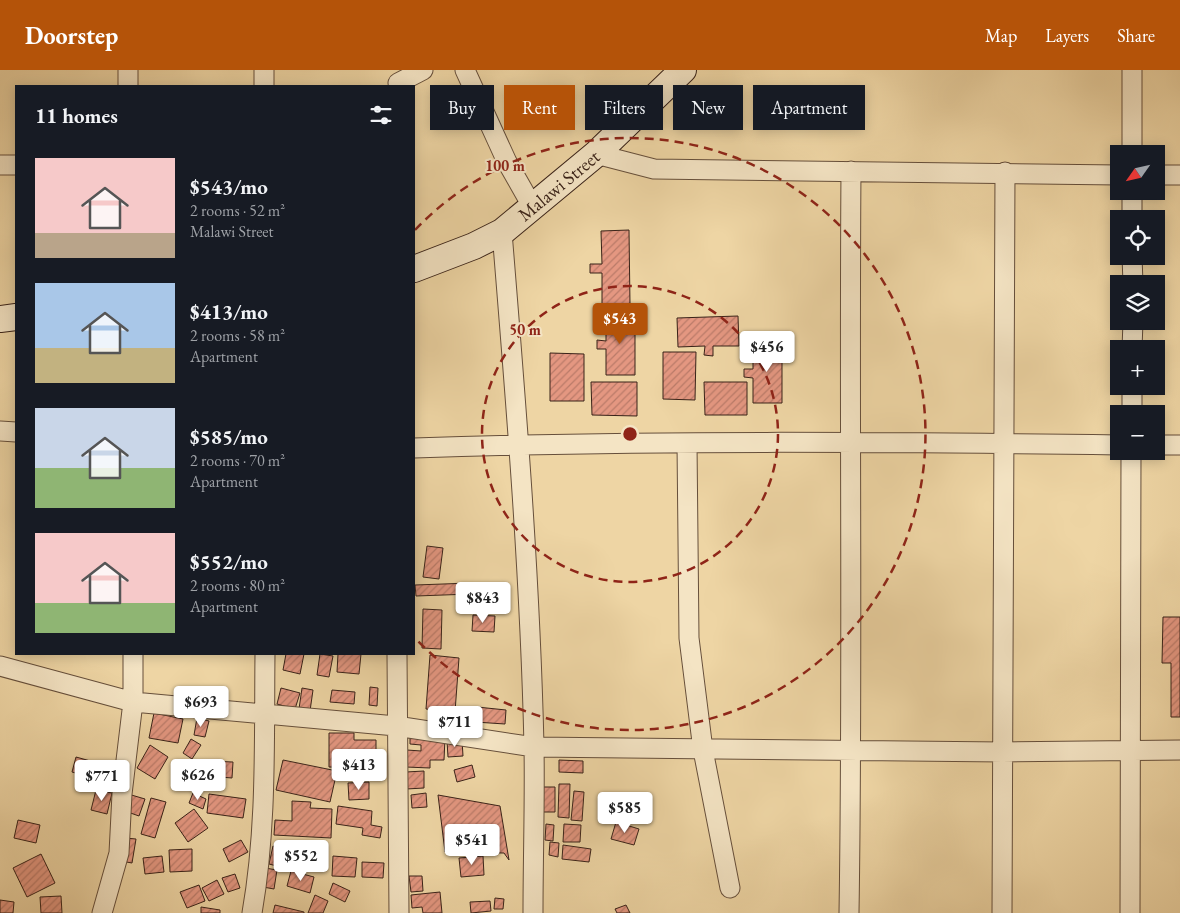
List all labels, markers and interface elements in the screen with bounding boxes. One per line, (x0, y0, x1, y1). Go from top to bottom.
text: Doorstep (25, 20, 118, 51)
text: Map (985, 24, 1017, 47)
text: Layers (1045, 24, 1089, 47)
text: Share (1117, 24, 1155, 47)
chip: Buy (430, 85, 494, 130)
chip: Rent (504, 85, 575, 130)
chip: Filters (585, 85, 663, 130)
chip: New (673, 85, 743, 130)
chip: Apartment (753, 85, 865, 130)
icon: filters (367, 101, 395, 129)
text: 11 homes (35, 102, 118, 129)
street label: Malawi Street (513, 144, 605, 227)
north arrow (1110, 145, 1165, 200)
map controls (1110, 145, 1165, 460)
text: 100 m (485, 156, 525, 175)
text: $543/mo (190, 173, 268, 200)
icon: home (75, 178, 135, 238)
text: 2 rooms · 52 m² (190, 200, 285, 221)
button: locate (1110, 210, 1165, 265)
text: Malawi Street (190, 221, 274, 242)
button: layers (1110, 275, 1165, 330)
text: $413/mo (190, 298, 268, 325)
pin: $543 (590, 302, 650, 345)
icon: home (75, 303, 135, 363)
text: $543 (604, 308, 636, 329)
text: 50 m (509, 320, 541, 339)
text: 2 rooms · 58 m² (190, 325, 285, 346)
pin: $456 (737, 330, 797, 373)
text: $456 (751, 336, 783, 357)
button: + (1110, 340, 1165, 395)
text: Apartment (190, 346, 258, 367)
button: − (1110, 405, 1165, 460)
text: $585/mo (190, 423, 268, 450)
centre of rings (621, 425, 639, 443)
icon: home (75, 428, 135, 488)
text: 2 rooms · 70 m² (190, 450, 285, 471)
text: Apartment (190, 471, 258, 492)
text: $552/mo (190, 548, 268, 575)
icon: home (75, 553, 135, 613)
text: 2 rooms · 80 m² (190, 575, 285, 596)
pin: $843 (453, 582, 513, 624)
text: $843 (467, 587, 499, 608)
text: Apartment (190, 596, 258, 617)
pin: $693 (171, 686, 231, 728)
text: $693 (185, 691, 217, 712)
pin: $711 (425, 706, 485, 748)
text: $711 (439, 711, 471, 732)
pin: $413 (329, 748, 389, 791)
text: $413 (343, 754, 375, 775)
pin: $626 (168, 758, 228, 801)
pin: $771 (72, 760, 132, 802)
text: $626 (182, 764, 214, 785)
text: $771 (86, 765, 118, 786)
pin: $585 (595, 792, 655, 834)
text: $585 (609, 797, 641, 818)
pin: $541 (442, 824, 502, 866)
text: $541 (456, 829, 488, 850)
pin: $552 (271, 840, 331, 882)
text: $552 (285, 845, 317, 866)

